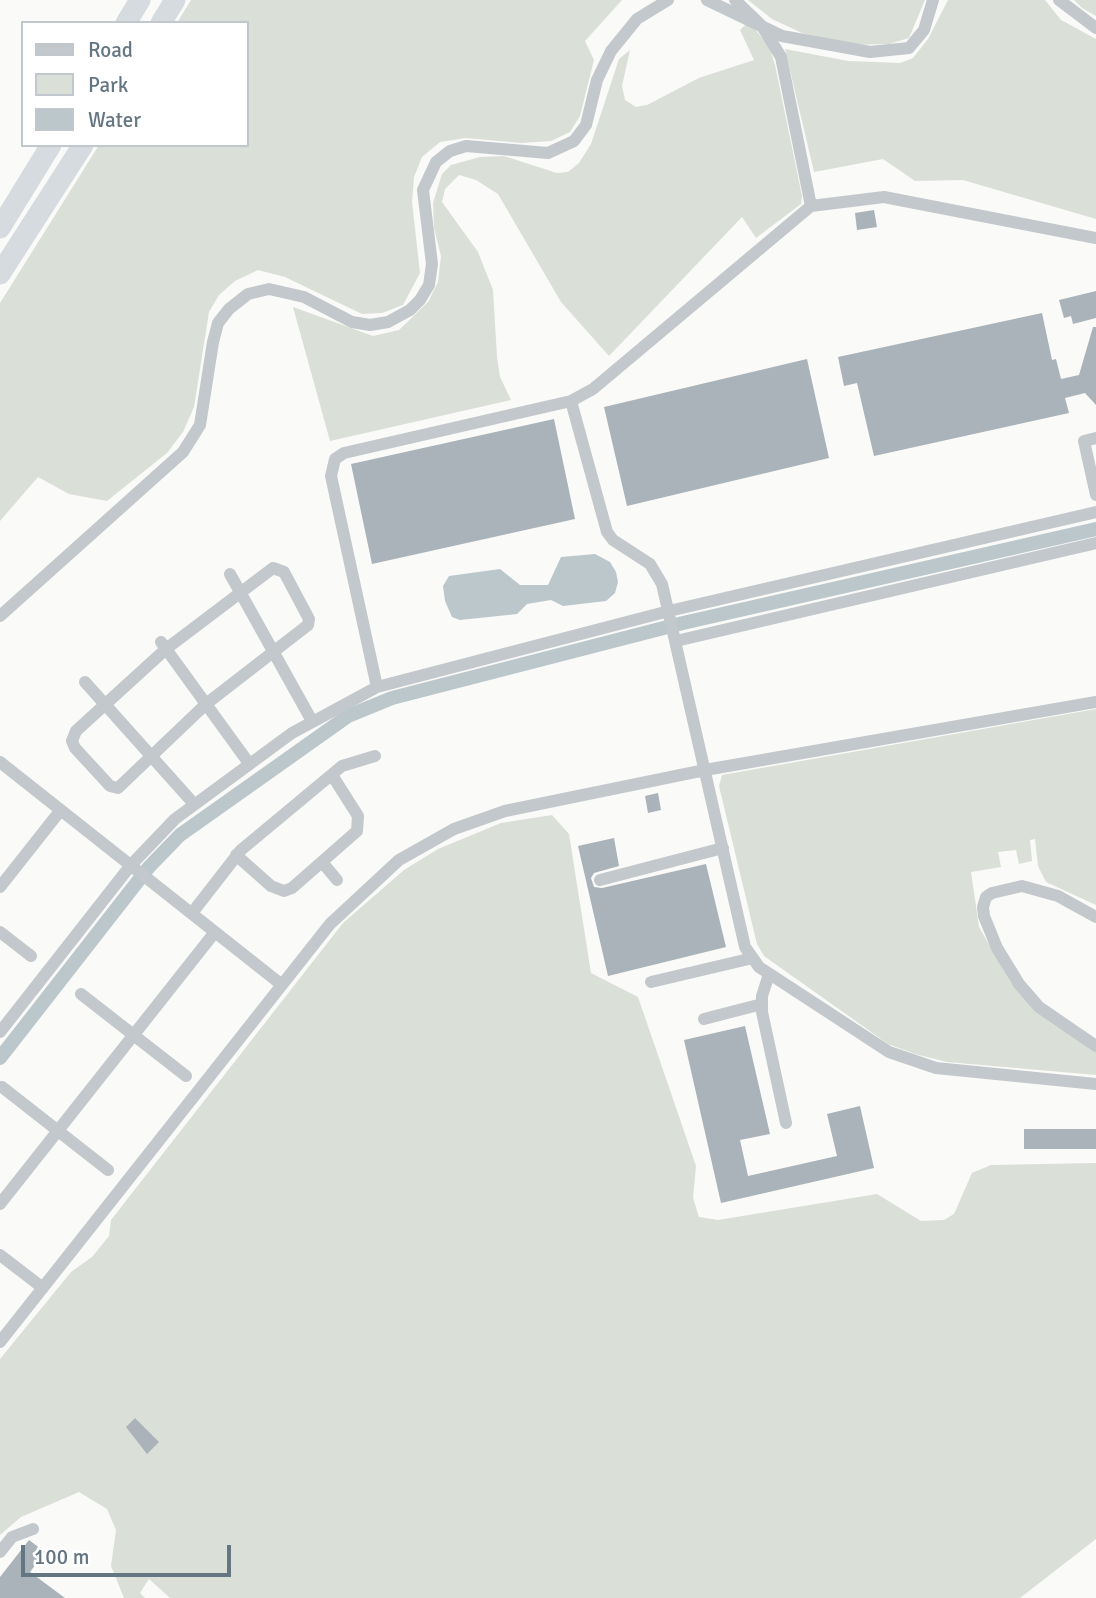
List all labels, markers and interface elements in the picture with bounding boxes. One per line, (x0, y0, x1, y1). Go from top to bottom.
legend (21, 21, 248, 147)
text: Road (88, 37, 133, 63)
text: Park (88, 72, 128, 98)
text: Water (88, 107, 141, 133)
scale bar (24, 1532, 234, 1576)
text: 100 m (34, 1544, 89, 1570)

